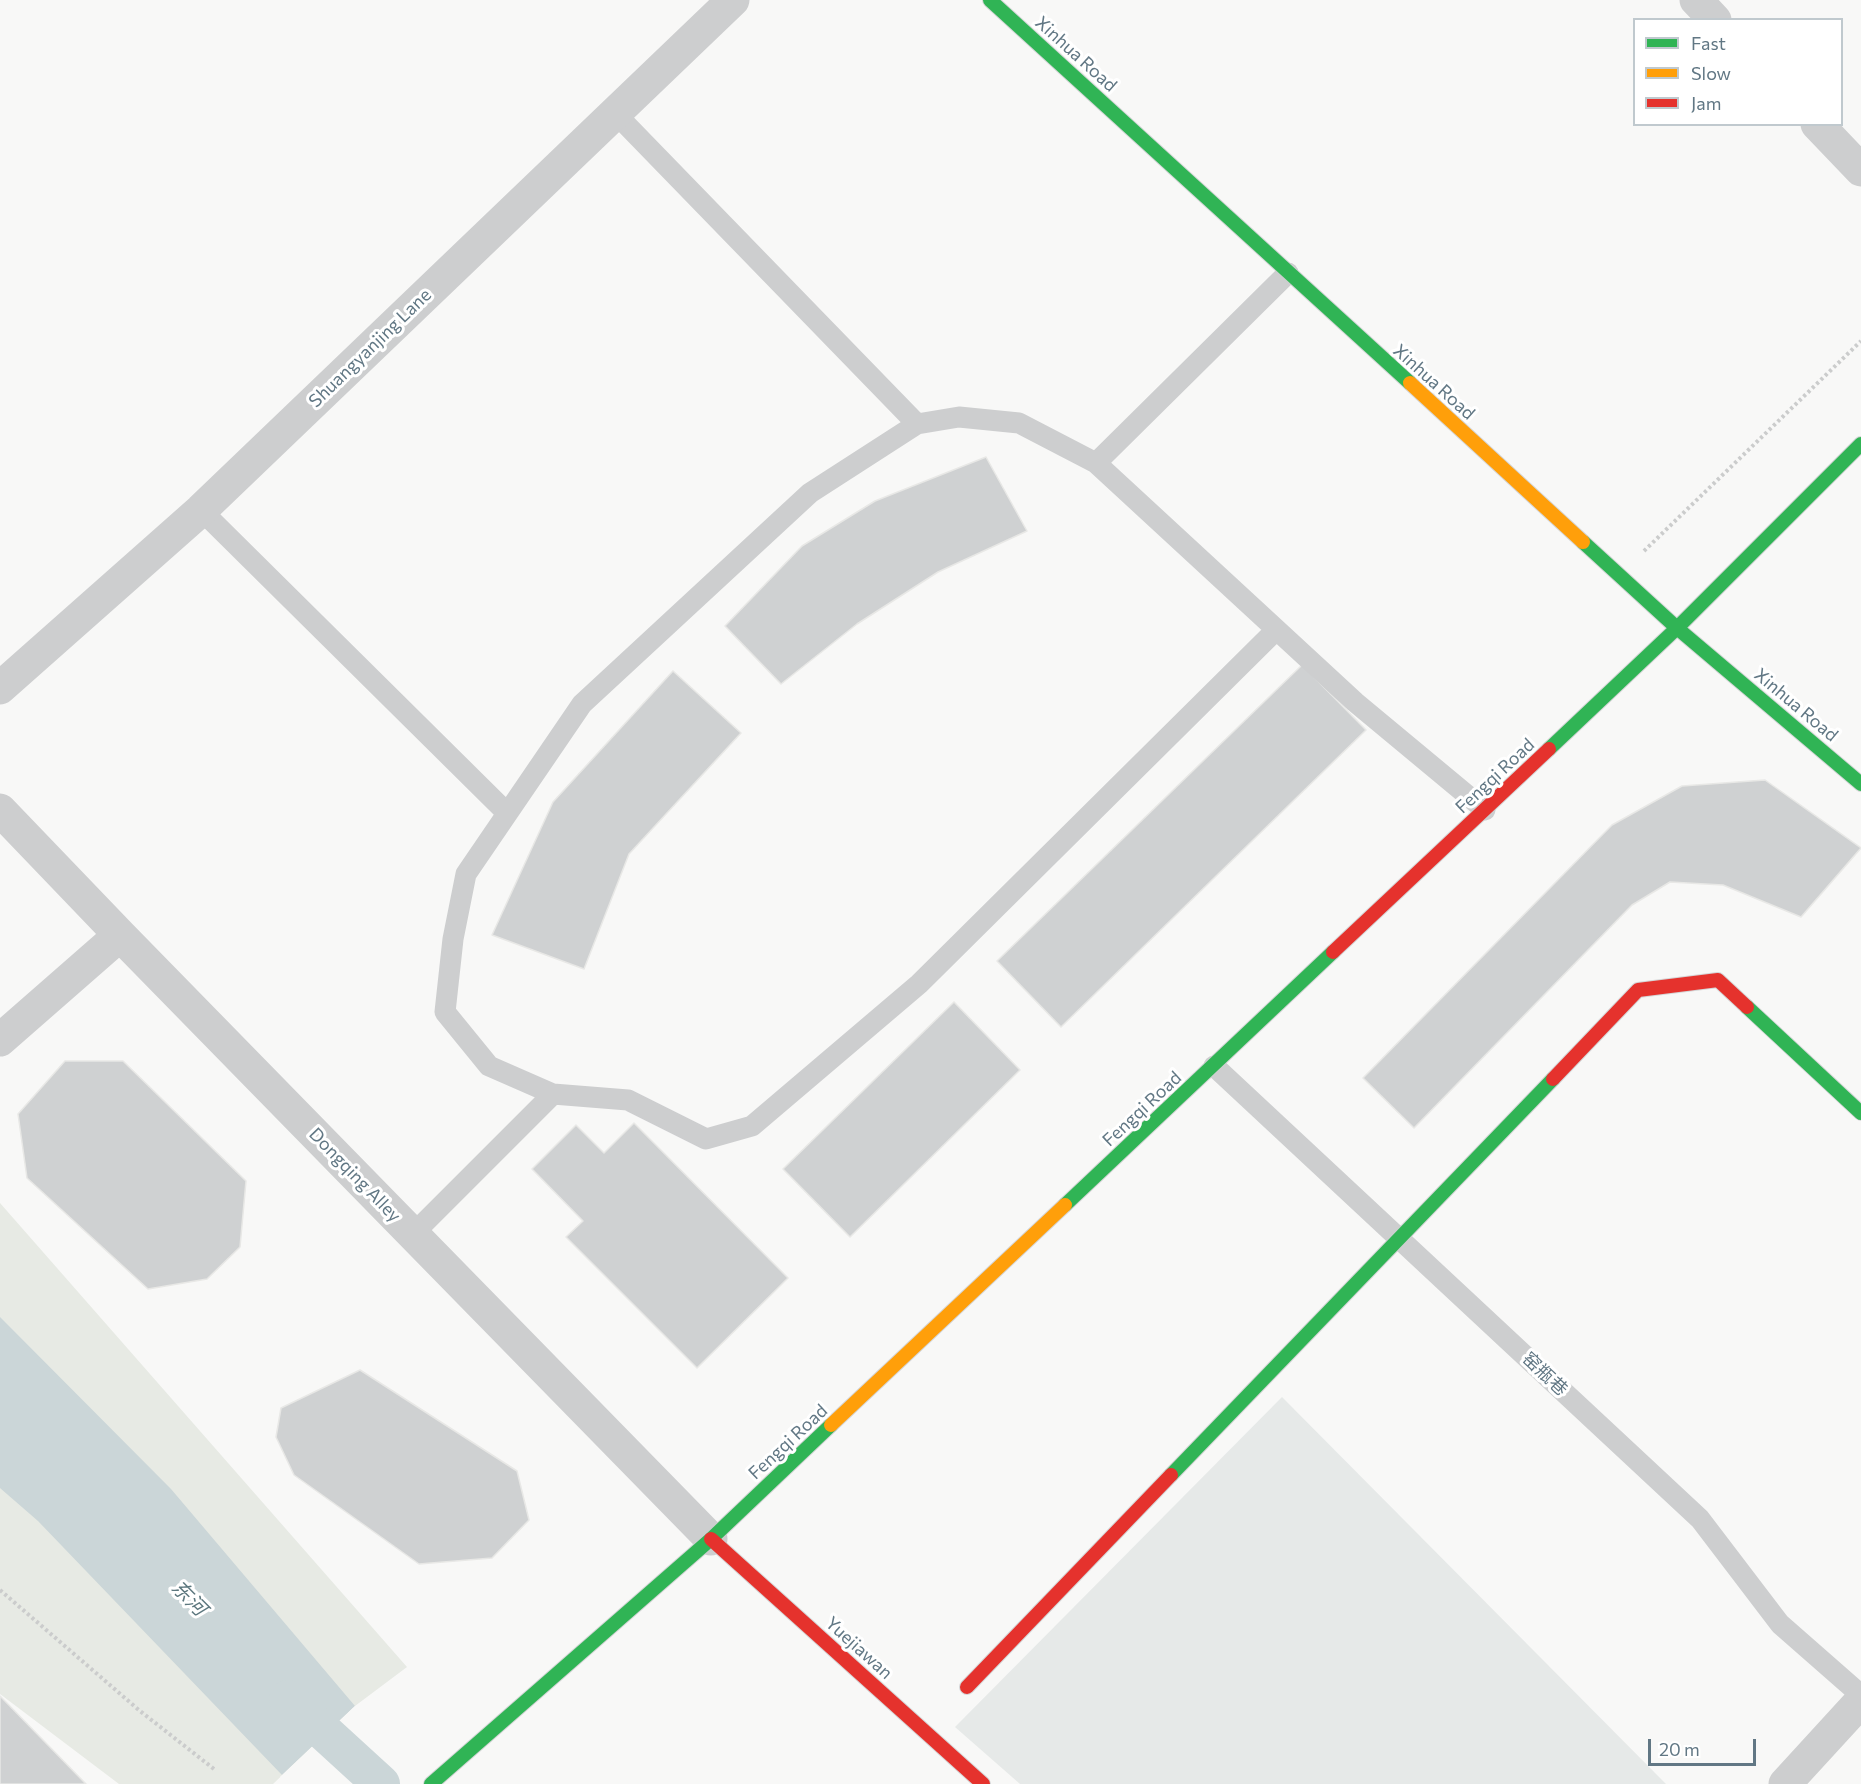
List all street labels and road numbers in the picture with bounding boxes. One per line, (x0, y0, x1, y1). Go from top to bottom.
street label: Xinhua Road (1031, 12, 1121, 96)
street label: Shuangyanjing Lane (304, 284, 436, 412)
street label: Xinhua Road (1389, 340, 1479, 424)
street label: Xinhua Road (1750, 664, 1842, 746)
street label: Fengqi Road (1451, 734, 1539, 818)
street label: Fengqi Road (1098, 1067, 1186, 1151)
street label: Dongqing Alley (305, 1123, 405, 1227)
street label: 窑瓶巷 (1518, 1348, 1572, 1400)
street label: Fengqi Road (744, 1400, 832, 1484)
street label: Yuejiawan (821, 1612, 897, 1684)

